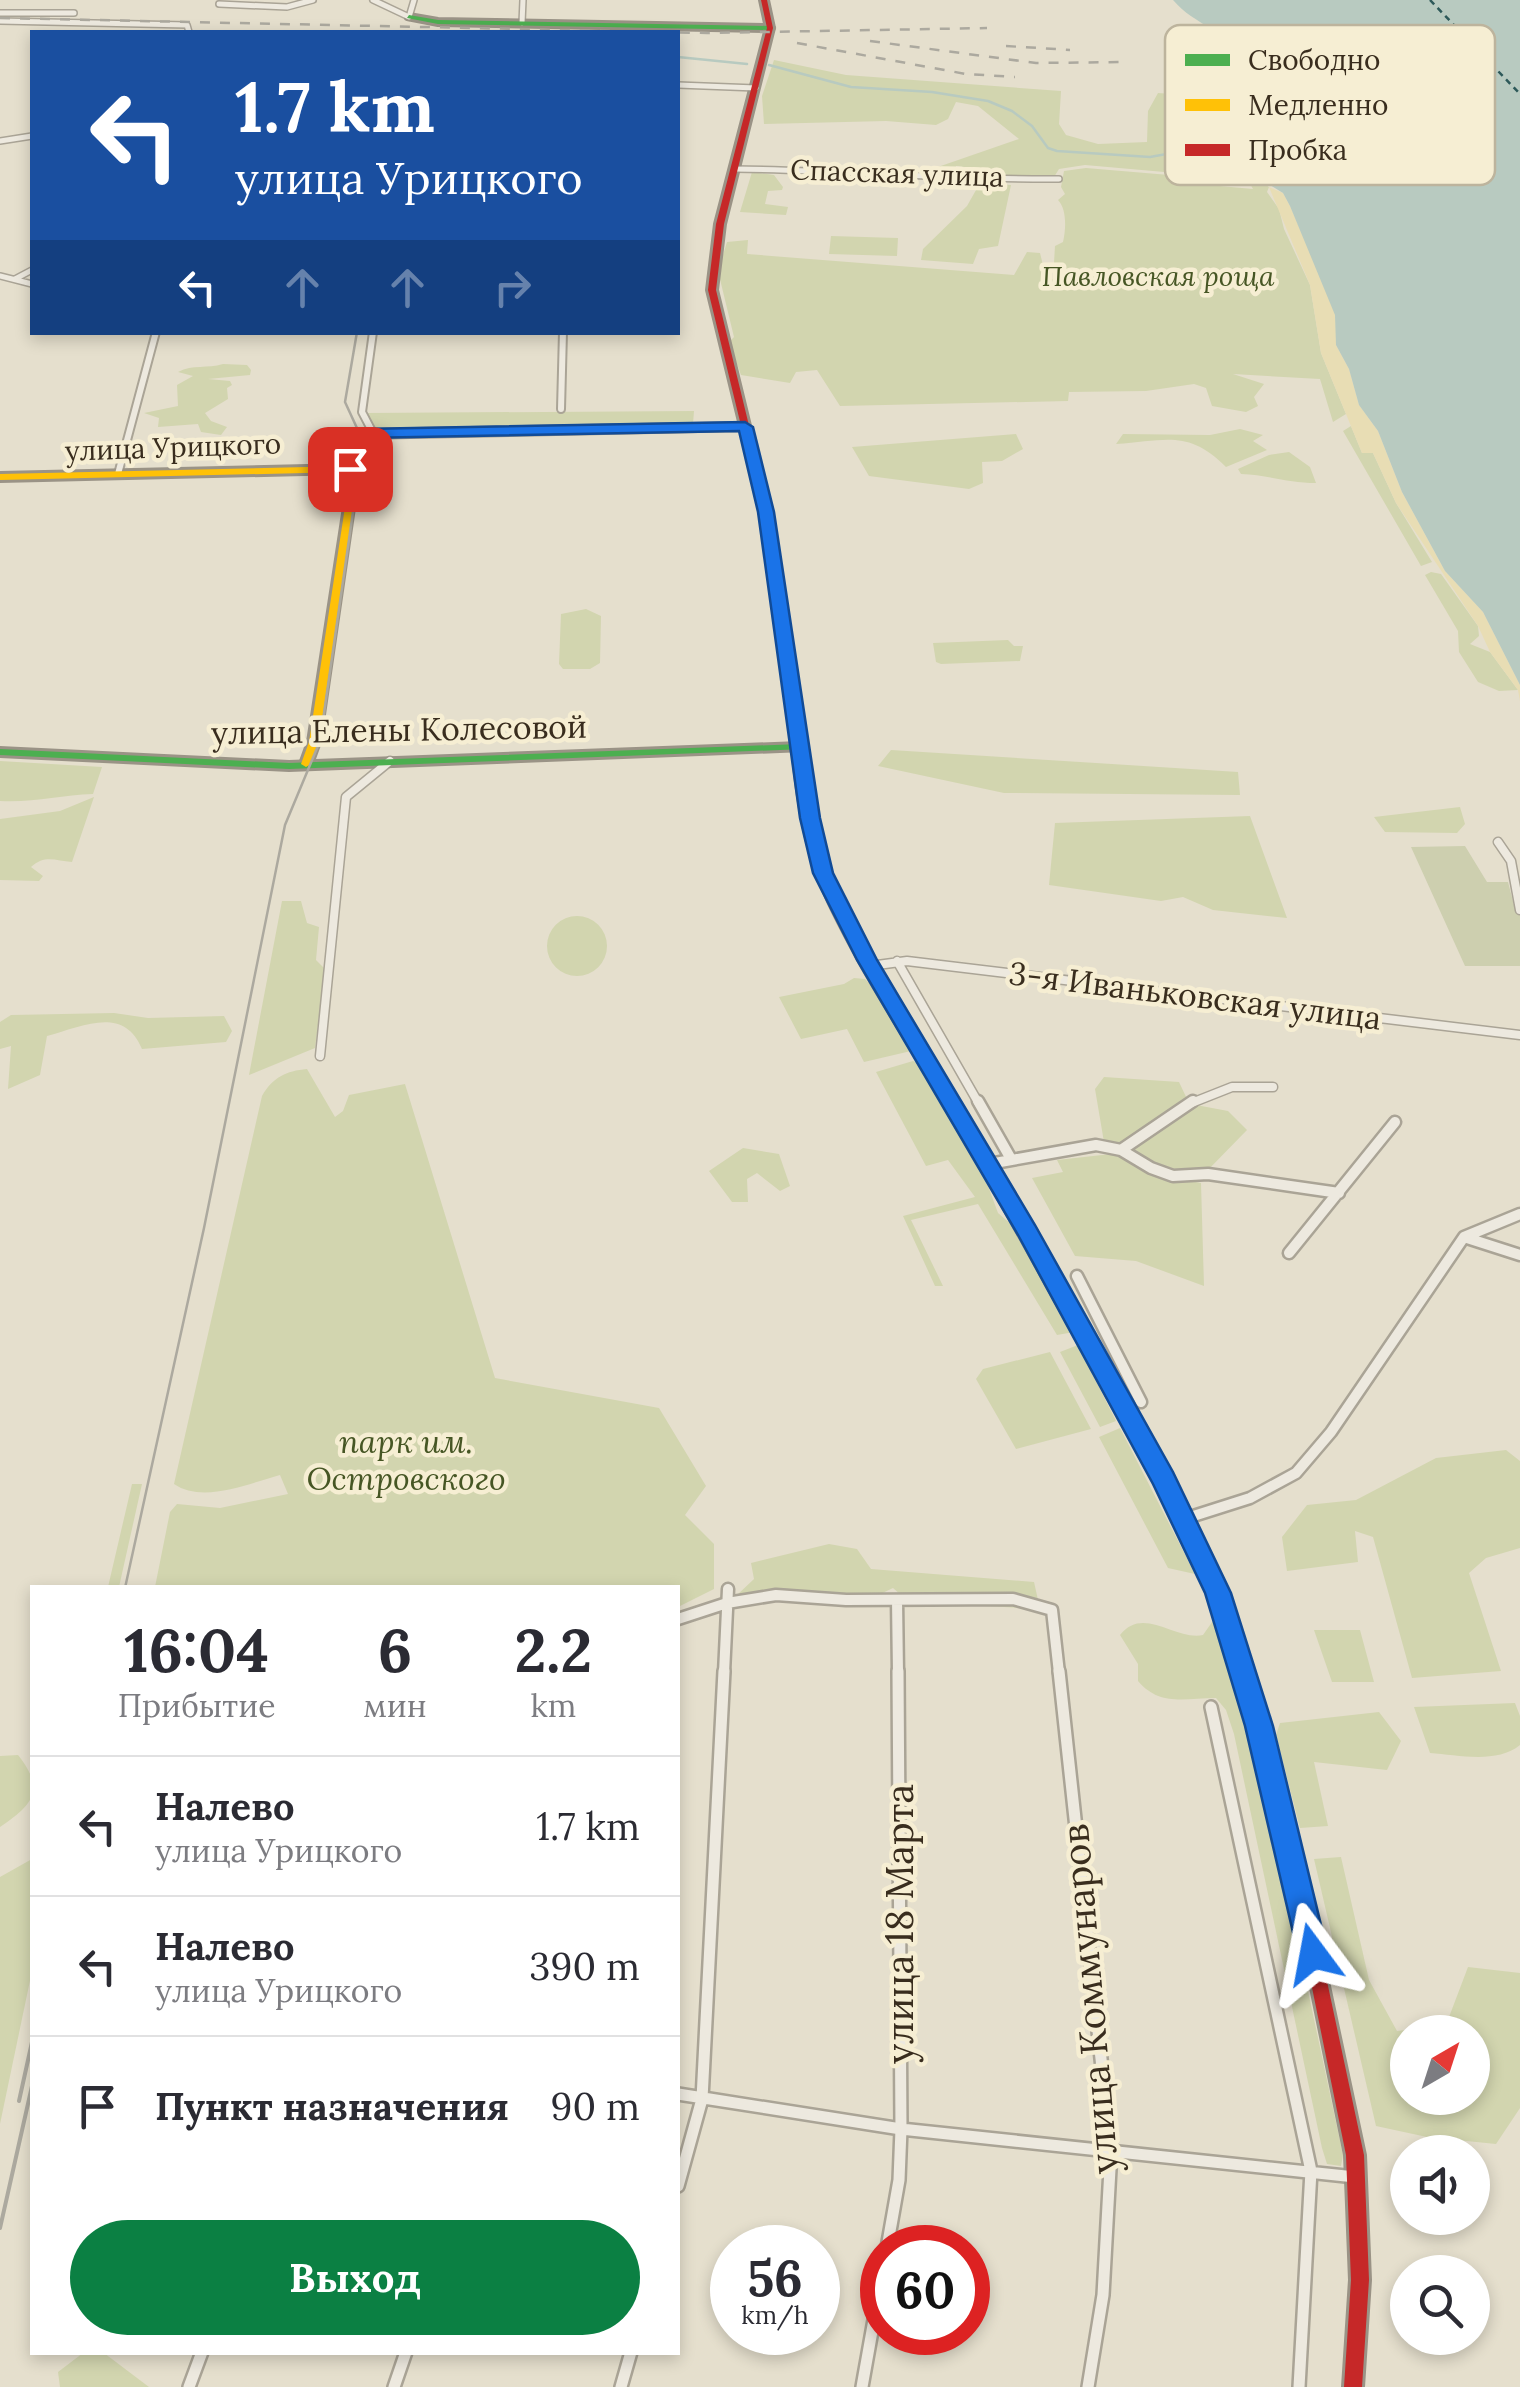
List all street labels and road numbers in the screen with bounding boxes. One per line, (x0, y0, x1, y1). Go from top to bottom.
street label: Спасская улица (790, 151, 1004, 195)
street label: улица Урицкого (64, 425, 282, 469)
street label: улица Елены Колесовой (211, 706, 587, 753)
street label: 3-я Иваньковская улица (1007, 952, 1383, 1039)
street label: улица 18 Марта (875, 1784, 924, 2064)
street label: улица Коммунаров (1050, 1822, 1129, 2176)

